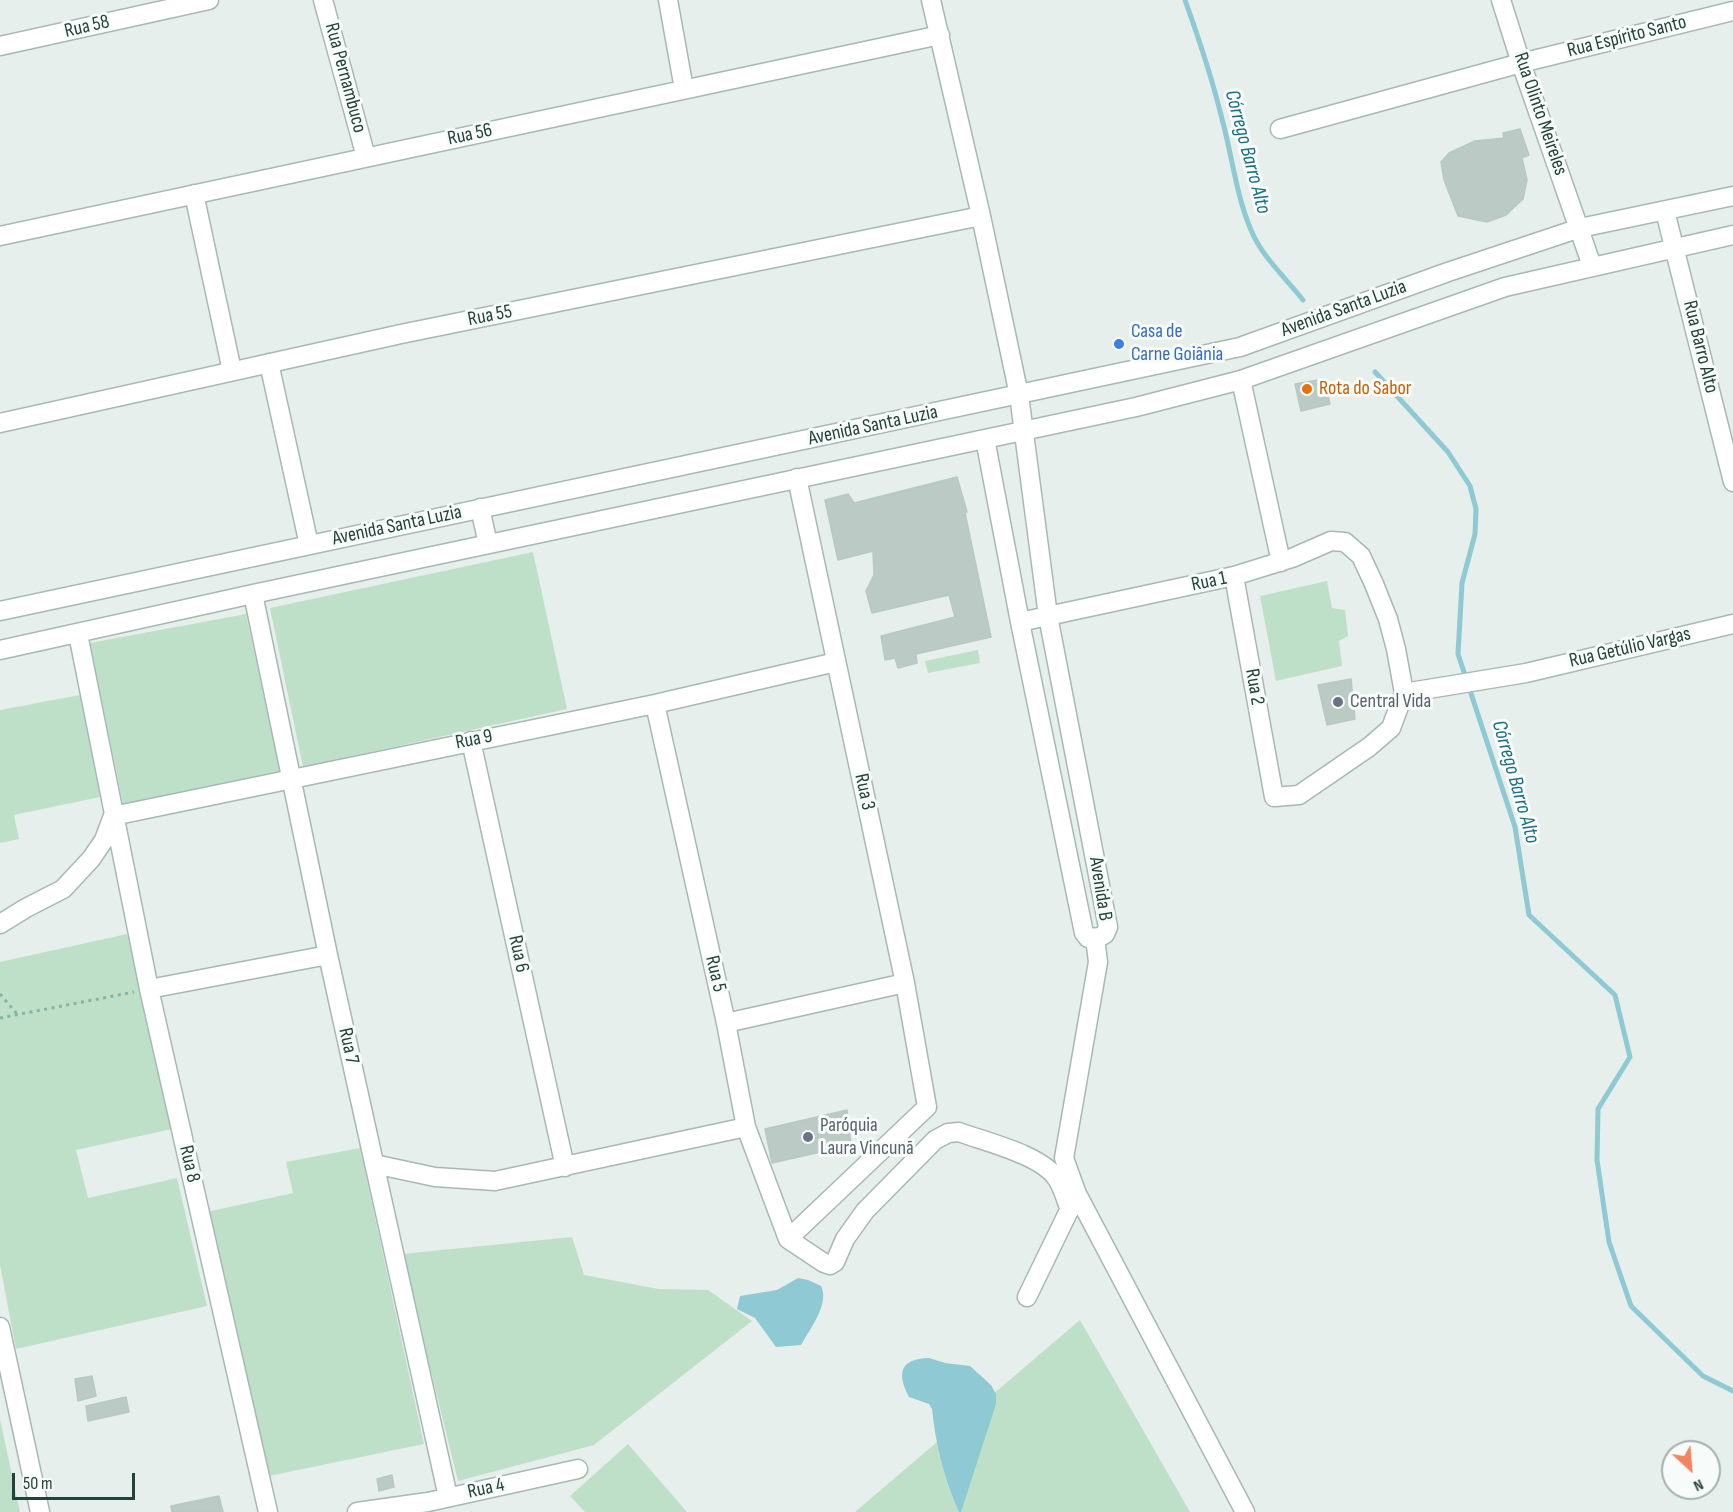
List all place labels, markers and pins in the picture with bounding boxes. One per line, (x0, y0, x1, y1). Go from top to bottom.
place label: Casa de Carne Goiânia (1131, 320, 1223, 367)
marker: Casa de Carne Goiânia (1112, 337, 1126, 351)
place label: Rota do Sabor (1319, 377, 1412, 401)
marker: Rota do Sabor (1300, 382, 1314, 396)
place label: Central Vida (1350, 690, 1431, 714)
marker: Central Vida (1331, 695, 1345, 709)
place label: Paróquia Laura Vincunã (820, 1114, 914, 1161)
marker: Paróquia Laura Vincunã (801, 1130, 815, 1144)

